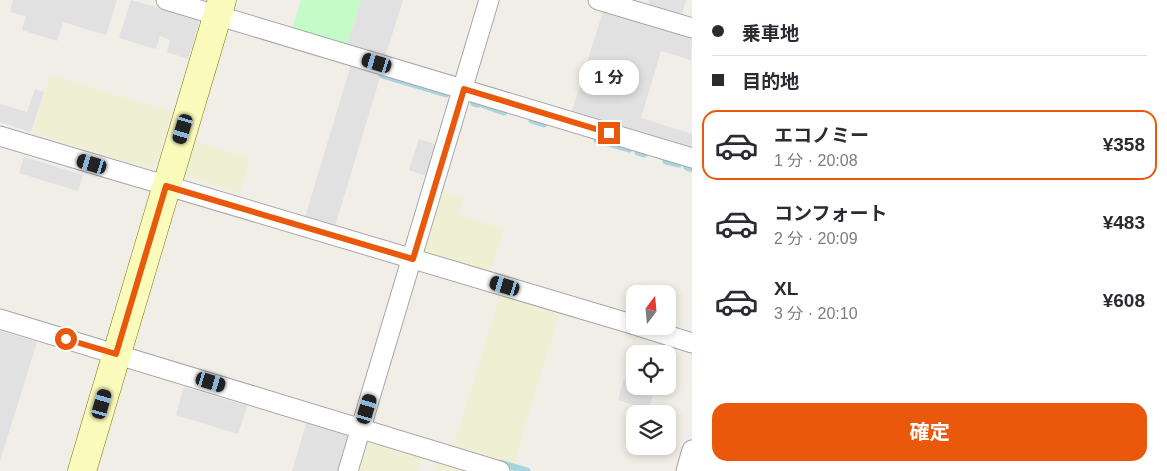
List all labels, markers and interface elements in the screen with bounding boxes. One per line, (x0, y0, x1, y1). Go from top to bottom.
text: 乗車地 (742, 23, 799, 44)
car (360, 51, 393, 75)
callout: 1 分 (579, 61, 639, 96)
text: 1 分 (594, 69, 624, 86)
text: 目的地 (742, 71, 799, 92)
car (171, 112, 194, 146)
route end (598, 122, 620, 144)
icon: car (714, 123, 759, 168)
text: エコノミー (774, 125, 869, 146)
text: ¥358 (1103, 134, 1145, 155)
car (75, 152, 108, 176)
text: 1 分 · 20:08 (774, 152, 858, 169)
icon: car (714, 201, 759, 246)
text: コンフォート (774, 203, 887, 224)
text: ¥483 (1103, 212, 1145, 233)
text: 2 分 · 20:09 (774, 230, 858, 247)
car (488, 274, 521, 298)
text: XL (774, 278, 798, 299)
icon: car (714, 279, 759, 324)
north arrow (626, 285, 676, 335)
map controls (626, 285, 676, 455)
text: ¥608 (1103, 290, 1145, 311)
text: 3 分 · 20:10 (774, 305, 858, 322)
route start (55, 328, 77, 350)
button: locate (626, 345, 676, 395)
car (194, 370, 227, 394)
car (90, 388, 113, 420)
car (355, 392, 378, 426)
button: 確定 (712, 403, 1147, 461)
button: layers (626, 405, 676, 455)

